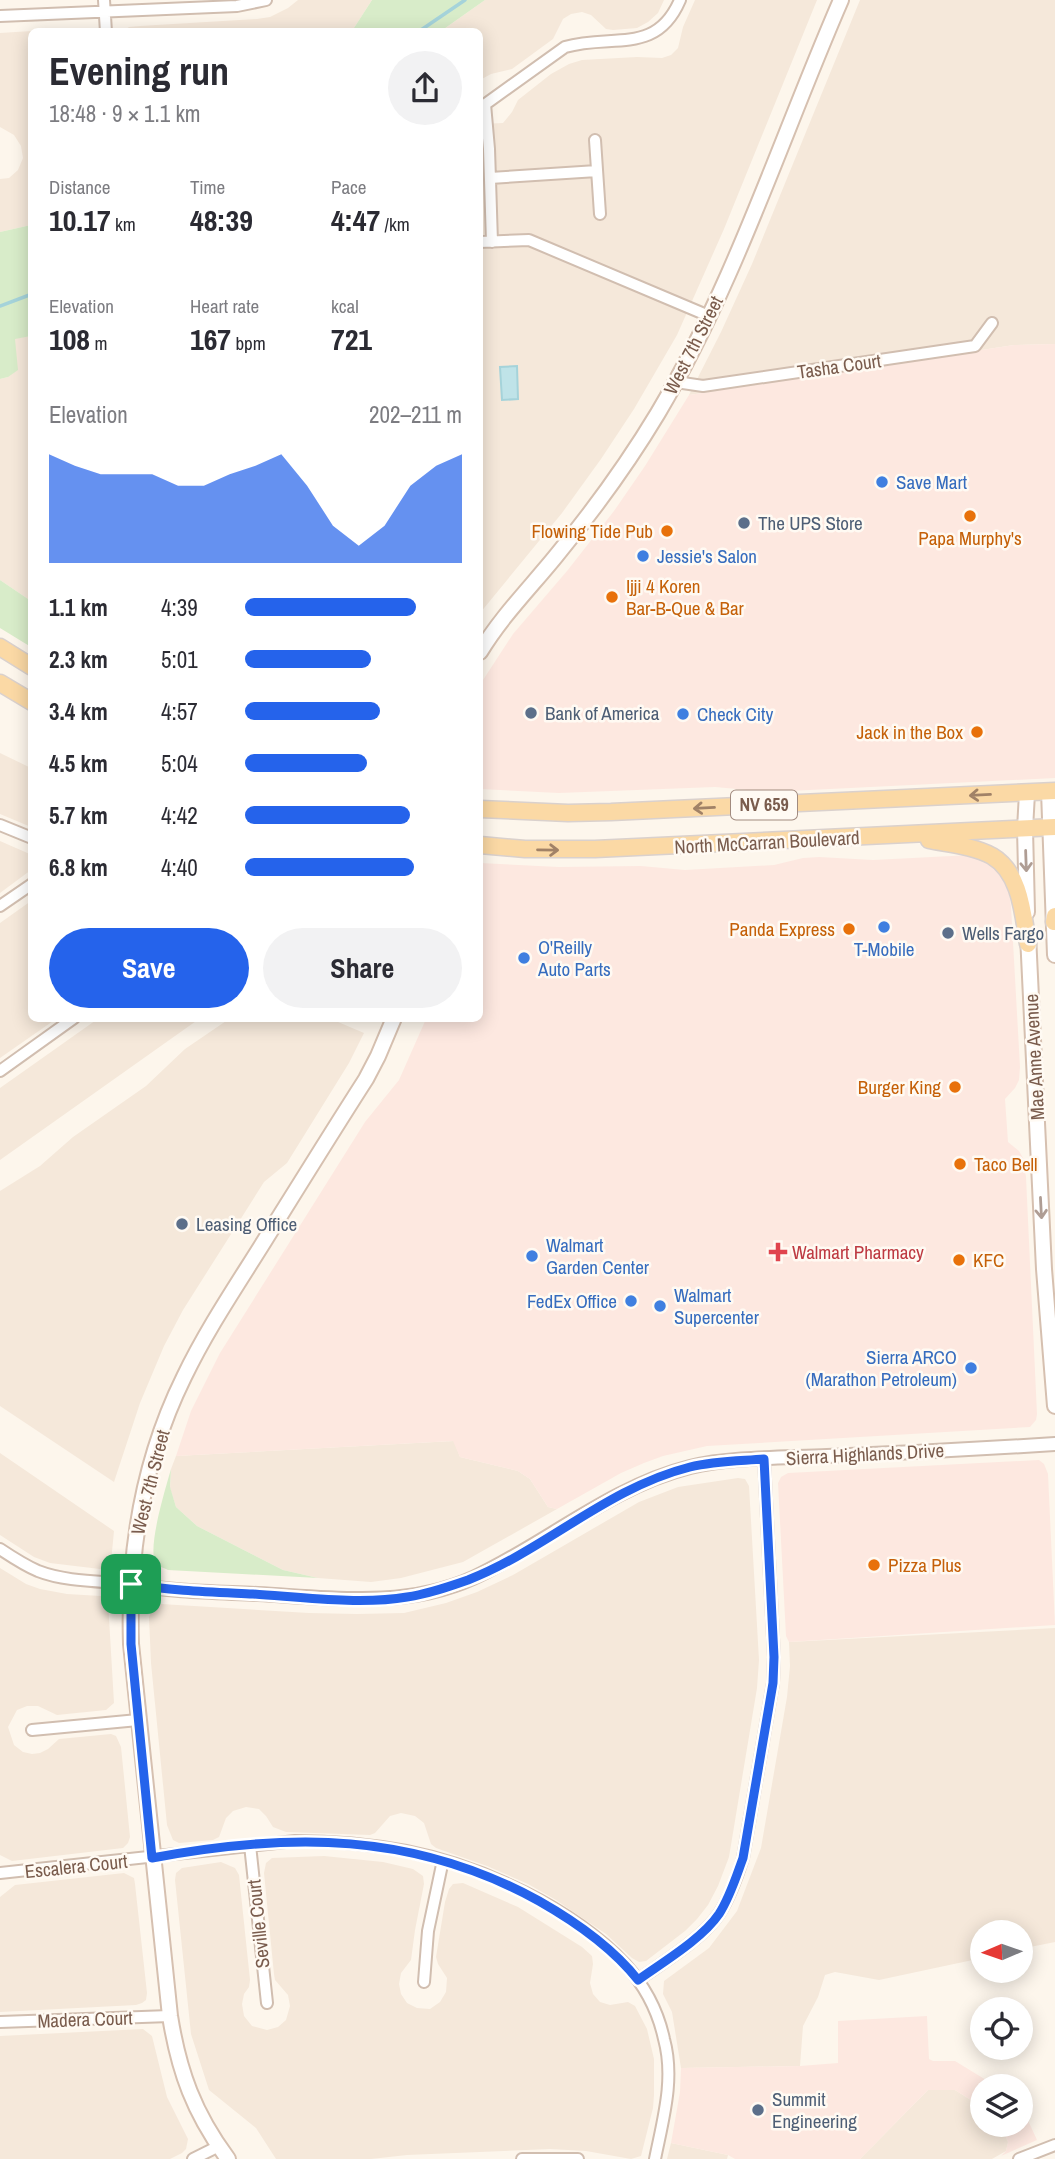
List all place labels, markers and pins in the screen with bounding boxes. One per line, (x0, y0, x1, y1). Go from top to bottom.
place label: Save Mart (896, 469, 968, 495)
marker: Save Mart (874, 474, 890, 490)
marker: Papa Murphy's (962, 508, 978, 524)
place label: The UPS Store (758, 510, 863, 536)
marker: The UPS Store (736, 515, 752, 531)
place label: Flowing Tide Pub (531, 518, 653, 544)
marker: Flowing Tide Pub (659, 523, 675, 539)
place label: Papa Murphy's (918, 525, 1022, 551)
place label: Jessie's Salon (657, 543, 757, 569)
marker: Jessie's Salon (635, 548, 651, 564)
place label: Ijji 4 Koren Bar-B-Que & Bar (626, 573, 745, 621)
marker: Ijji 4 Koren Bar-B-Que & Bar (604, 589, 620, 605)
place label: Bank of America (545, 700, 660, 726)
place label: Check City (697, 701, 773, 727)
marker: Bank of America (523, 705, 539, 721)
marker: Check City (675, 706, 691, 722)
place label: Jack in the Box (856, 719, 963, 745)
marker: Jack in the Box (969, 724, 985, 740)
place label: Panda Express (729, 916, 835, 942)
marker: T-Mobile (876, 919, 892, 935)
place label: Wells Fargo (962, 920, 1044, 946)
marker: Panda Express (841, 921, 857, 937)
marker: Wells Fargo (940, 925, 956, 941)
place label: O'Reilly Auto Parts (537, 934, 611, 982)
place label: T-Mobile (854, 936, 914, 962)
marker: O'Reilly Auto Parts (516, 950, 532, 966)
place label: Burger King (858, 1074, 941, 1100)
marker: Burger King (947, 1079, 963, 1095)
place label: Taco Bell (974, 1151, 1038, 1177)
marker: Taco Bell (952, 1156, 968, 1172)
place label: Leasing Office (196, 1211, 297, 1237)
marker: Leasing Office (174, 1216, 190, 1232)
place label: Walmart Garden Center (546, 1232, 650, 1280)
place label: Walmart Pharmacy (792, 1239, 924, 1265)
marker: Walmart Pharmacy (770, 1244, 786, 1260)
place label: KFC (973, 1247, 1004, 1273)
marker: Walmart Garden Center (524, 1248, 540, 1264)
marker: KFC (951, 1252, 967, 1268)
place label: Walmart Supercenter (674, 1282, 760, 1330)
place label: FedEx Office (527, 1288, 617, 1314)
marker: FedEx Office (623, 1293, 639, 1309)
marker: Walmart Supercenter (652, 1298, 668, 1314)
place label: Sierra ARCO (Marathon Petroleum) (805, 1344, 957, 1392)
marker: Sierra ARCO (Marathon Petroleum) (963, 1360, 979, 1376)
place label: Pizza Plus (888, 1552, 962, 1578)
pin (101, 1554, 161, 1614)
marker: Pizza Plus (866, 1557, 882, 1573)
place label: Summit Engineering (772, 2086, 857, 2134)
marker: Summit Engineering (750, 2102, 766, 2118)

